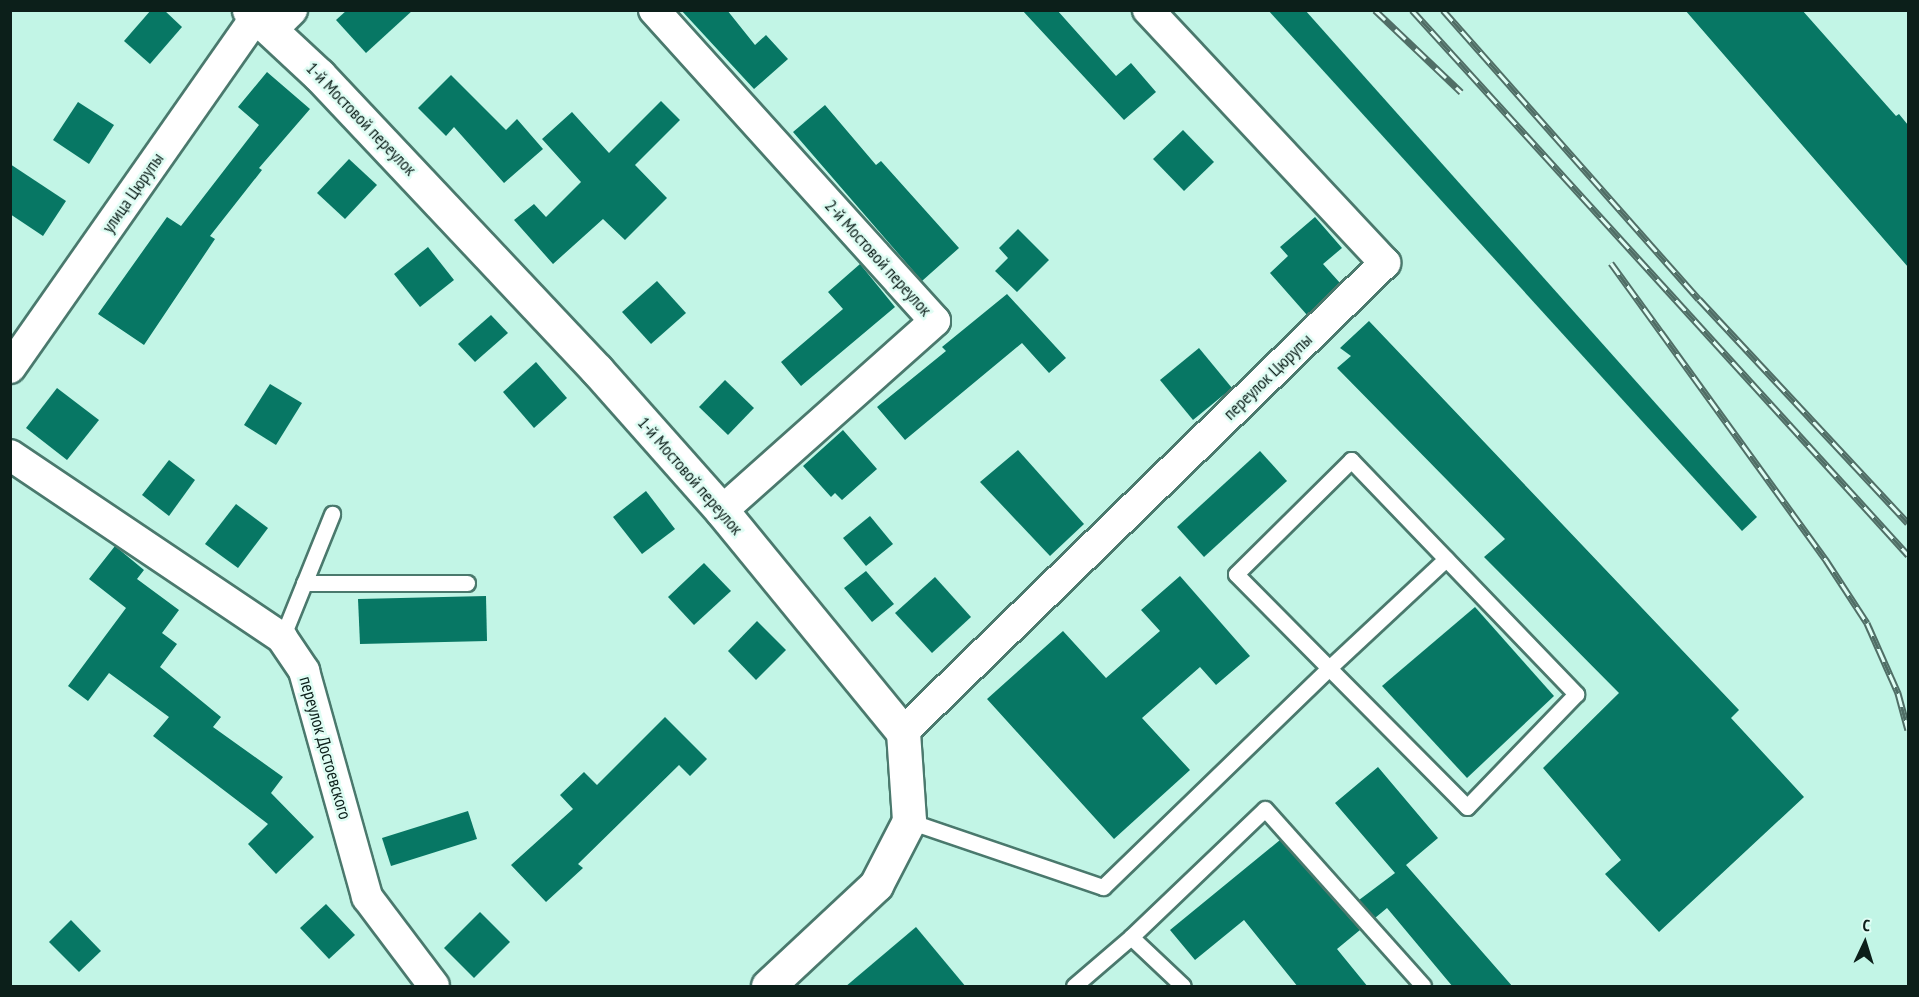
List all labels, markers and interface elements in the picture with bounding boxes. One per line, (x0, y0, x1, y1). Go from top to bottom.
street label: 1-й Мостовой переулок (301, 58, 421, 180)
street label: улица Цюрупы (97, 149, 169, 237)
street label: 2-й Мостовой переулок (820, 195, 936, 321)
street label: переулок Цюрупы (1219, 329, 1317, 425)
street label: 1-й Мостовой переулок (633, 413, 747, 539)
street label: переулок Достоевского (294, 674, 356, 822)
north arrow (1835, 913, 1895, 973)
text: С (1862, 915, 1871, 935)

